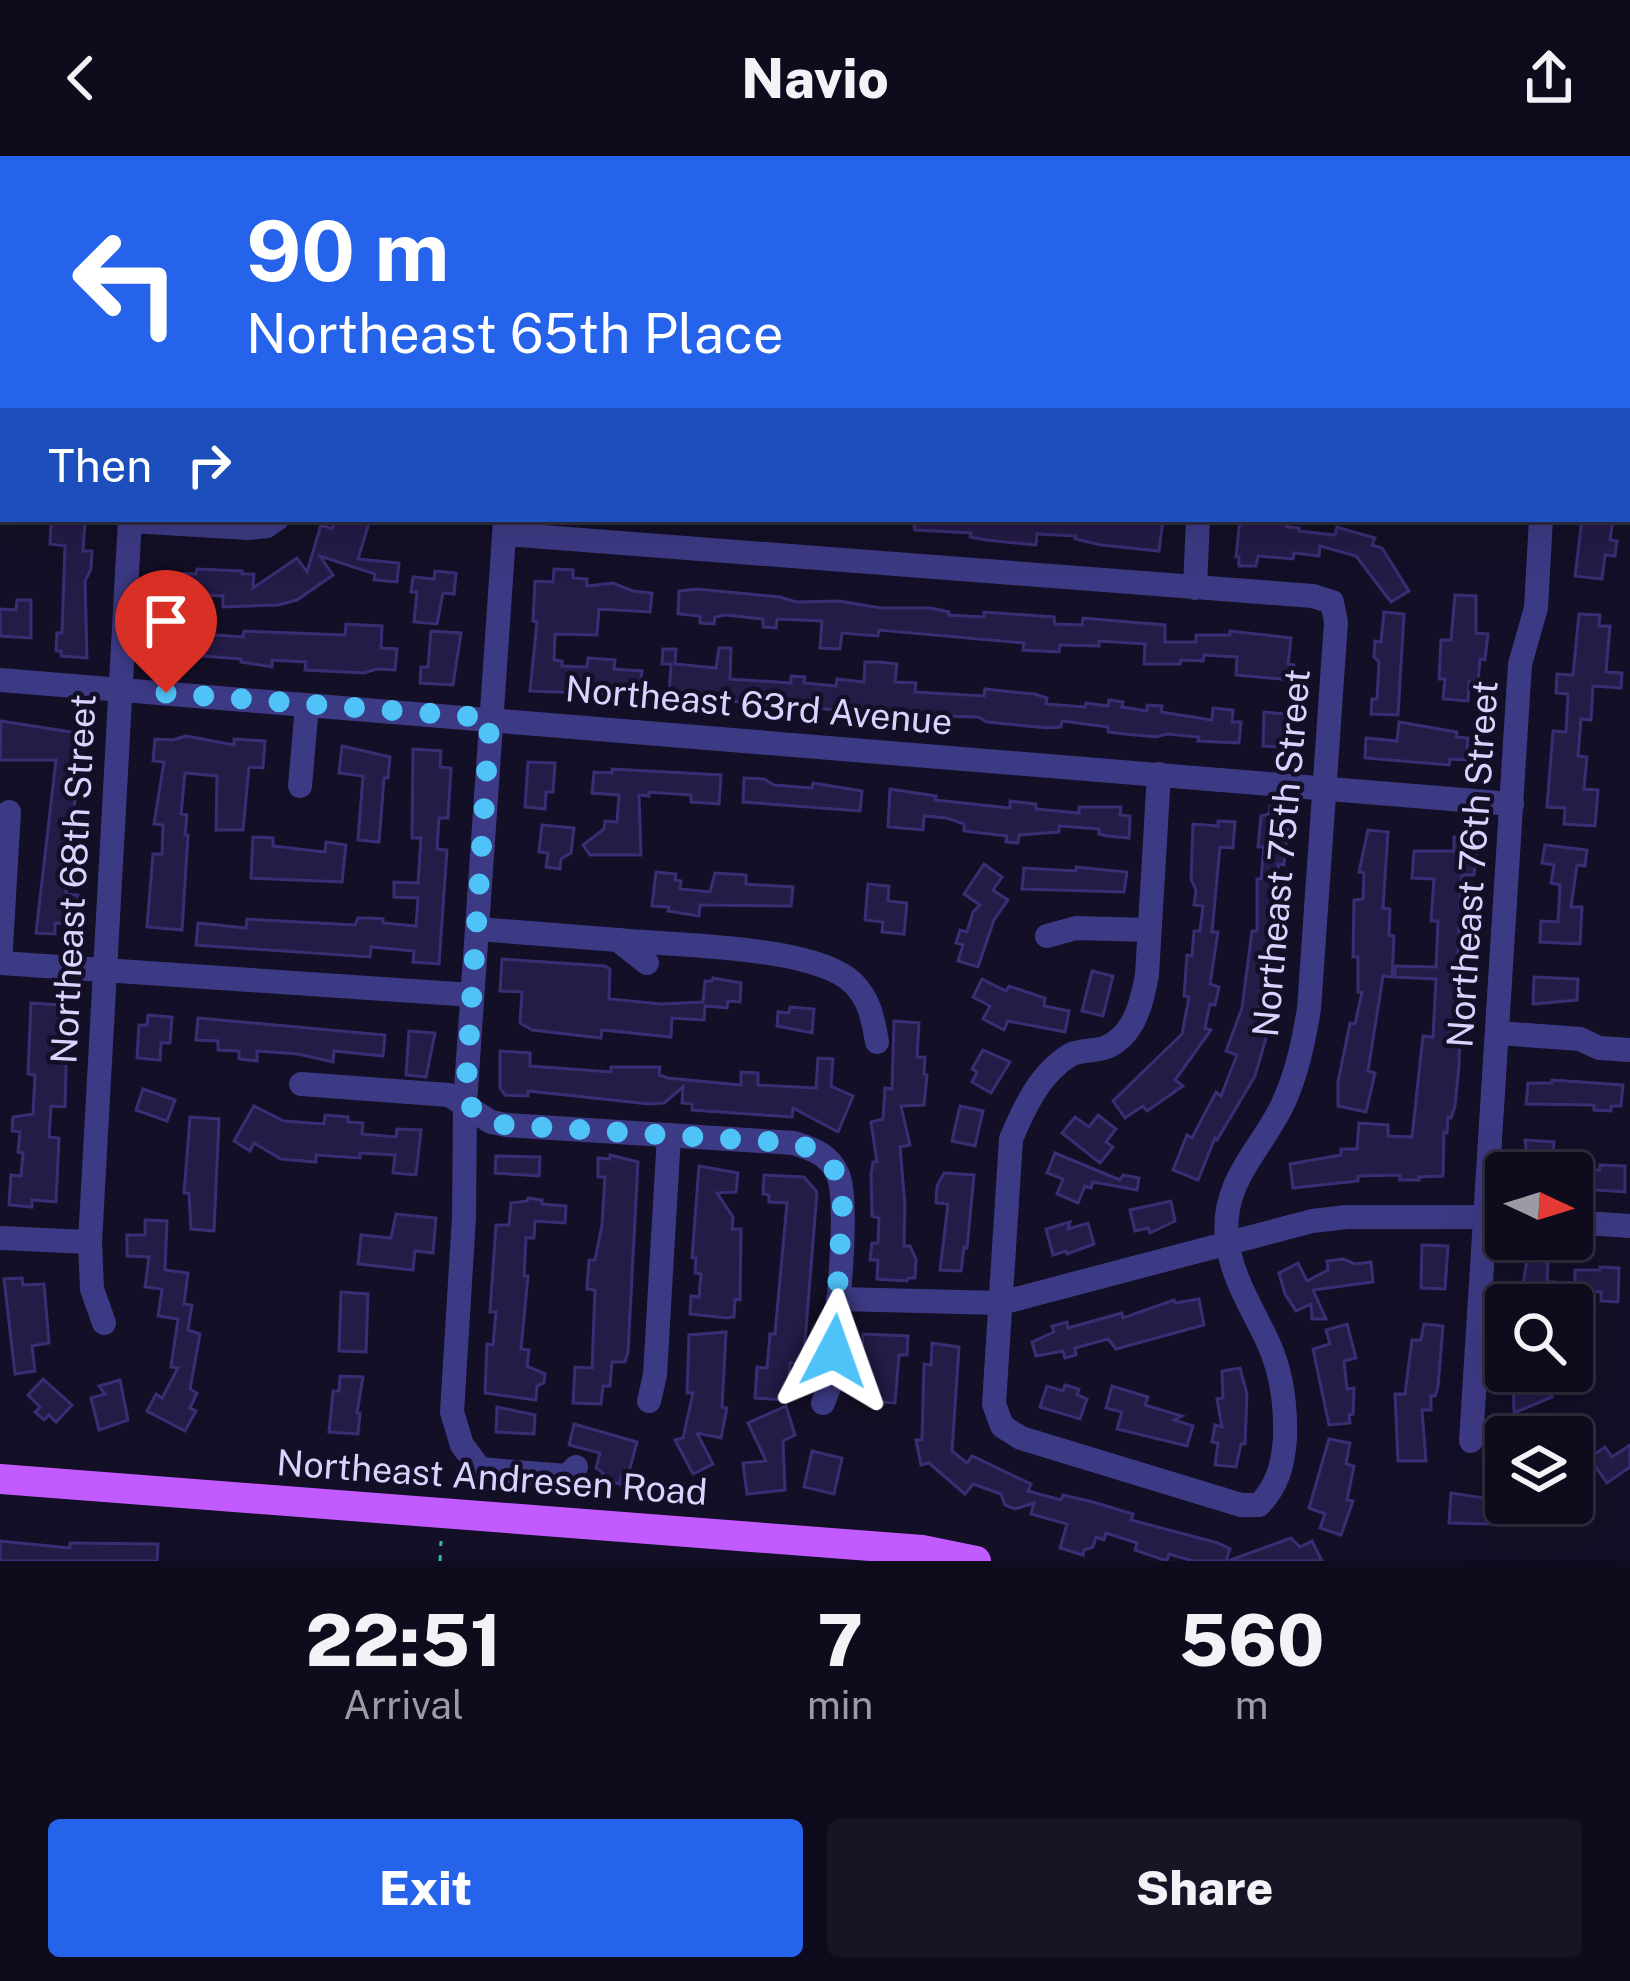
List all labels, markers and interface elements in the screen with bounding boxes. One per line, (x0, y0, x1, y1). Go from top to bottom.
icon: back (48, 45, 114, 111)
icon: share (1516, 45, 1582, 111)
text: Navio (741, 47, 889, 110)
text: 90 m (246, 201, 449, 300)
icon: left (48, 204, 204, 360)
text: Northeast 65th Place (246, 302, 784, 365)
icon: right (176, 432, 242, 498)
text: Then (48, 439, 152, 492)
pin (115, 570, 217, 693)
icon: arrive (133, 588, 199, 654)
street label: Northeast 63rd Avenue (564, 667, 954, 743)
street label: Northeast 75th Street (1244, 667, 1318, 1039)
street label: Northeast 76th Street (1438, 679, 1506, 1049)
street label: Northeast 68th Street (42, 693, 104, 1065)
north arrow (1485, 1152, 1593, 1260)
map controls (1485, 1152, 1593, 1524)
button: search (1485, 1284, 1593, 1392)
position arrow (771, 1288, 897, 1414)
button: layers (1485, 1416, 1593, 1524)
street label: Northeast Andresen Road (275, 1441, 709, 1513)
text: 22:51 (305, 1598, 502, 1682)
text: 7 (817, 1598, 863, 1682)
text: 560 (1179, 1598, 1325, 1682)
text: Arrival (343, 1682, 464, 1728)
text: min (807, 1682, 873, 1728)
text: m (1235, 1682, 1268, 1728)
button: Exit (48, 1819, 803, 1957)
button: Share (827, 1819, 1582, 1957)

